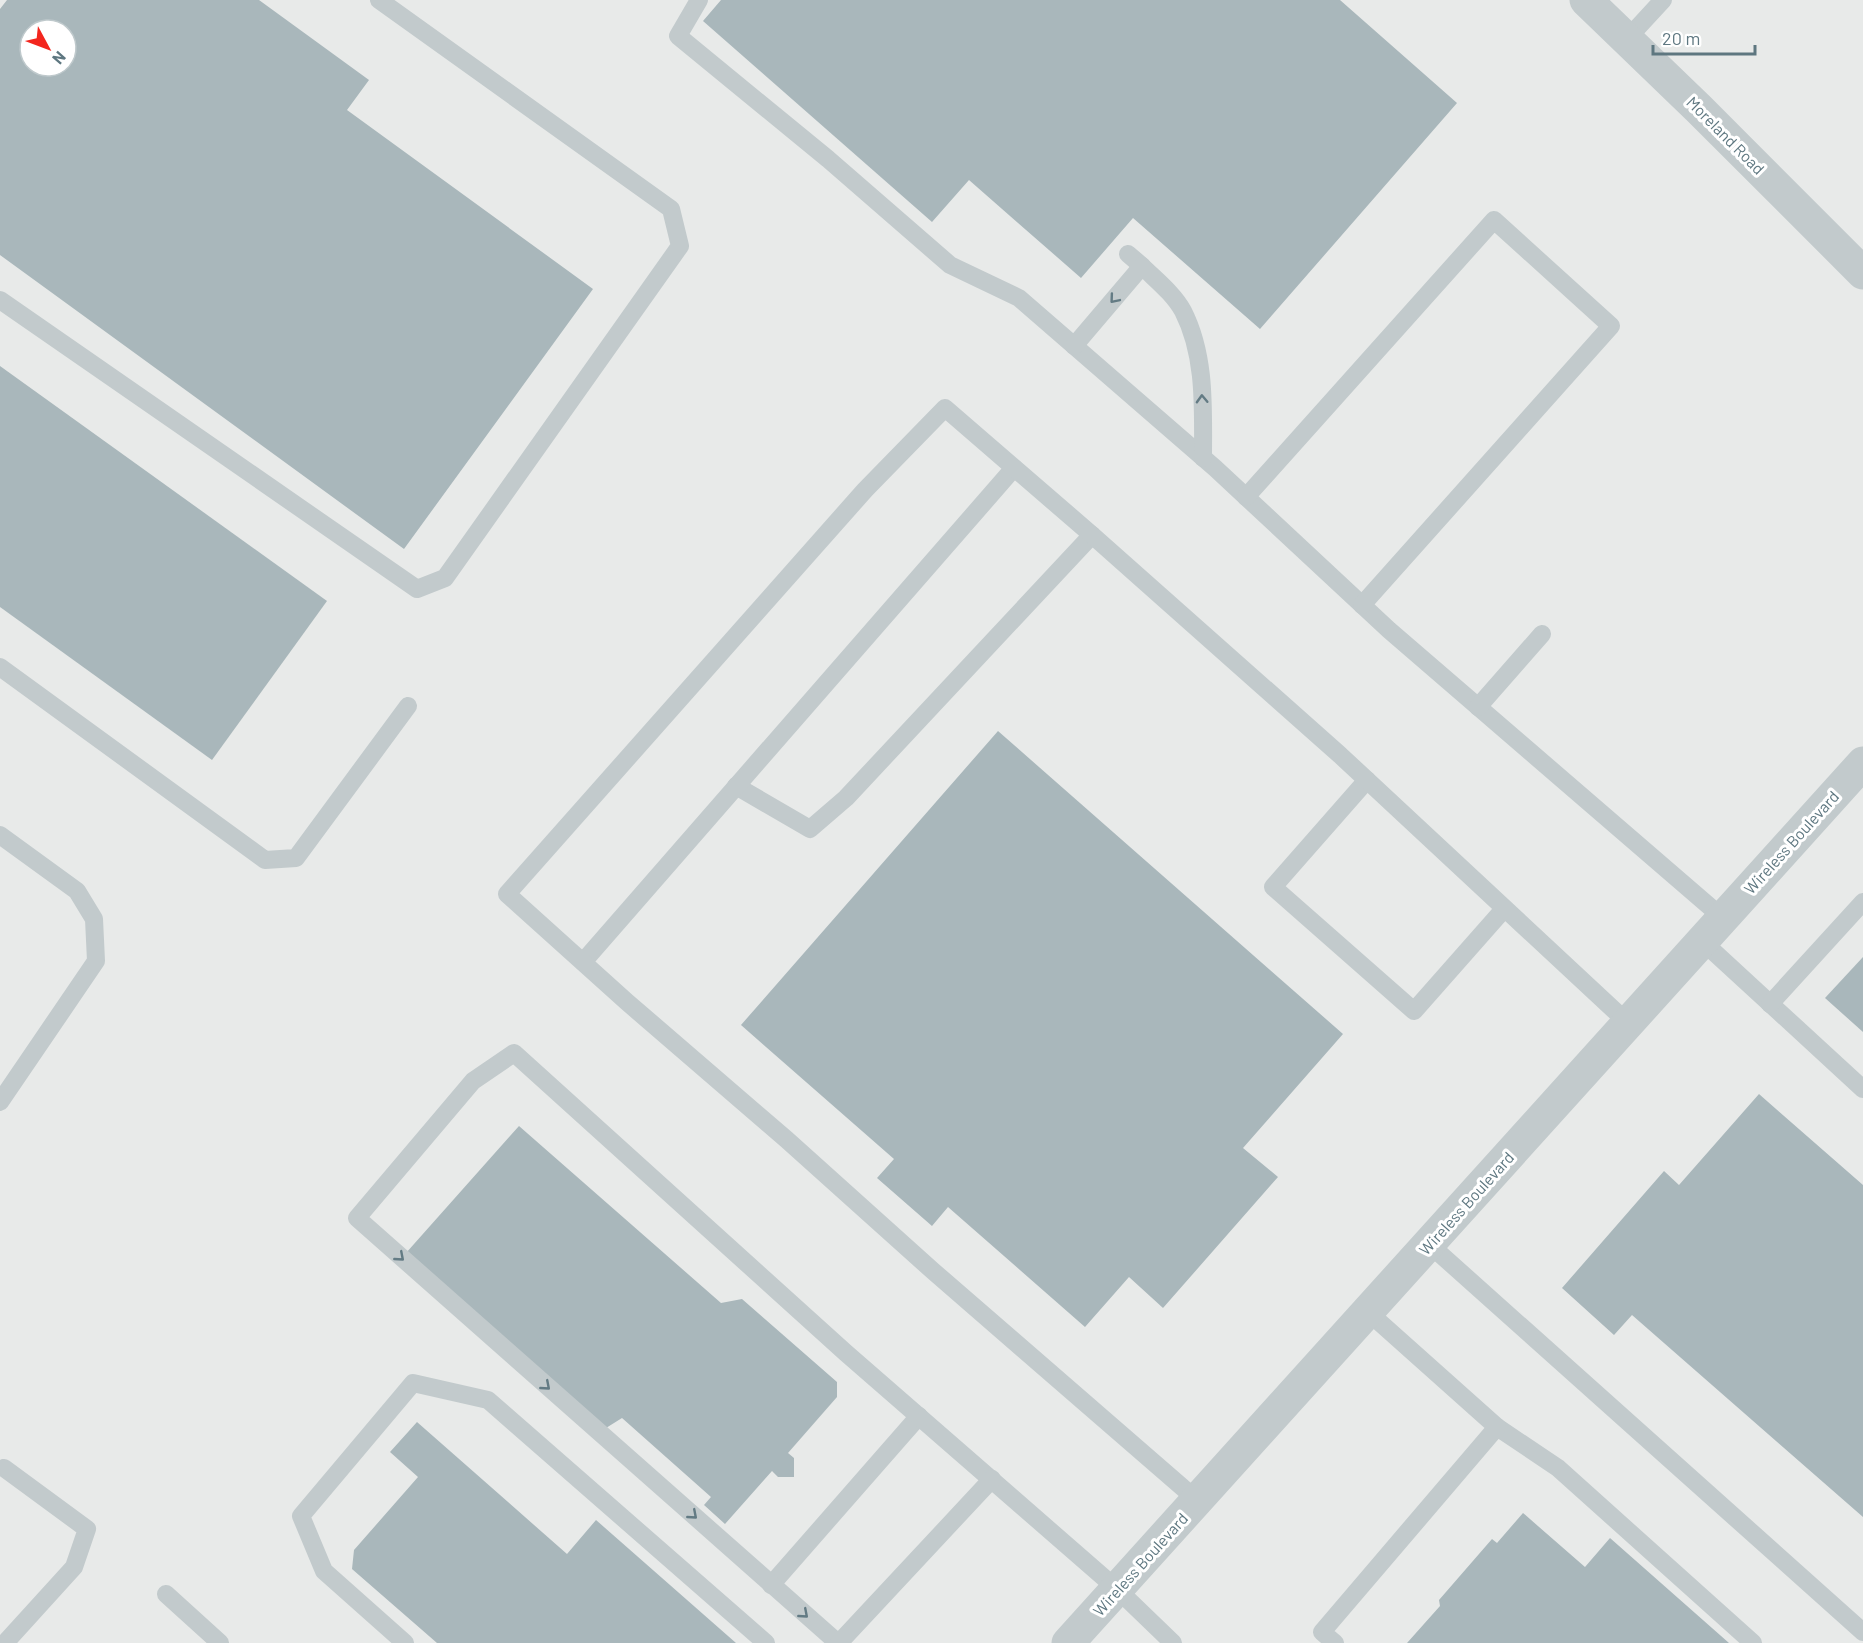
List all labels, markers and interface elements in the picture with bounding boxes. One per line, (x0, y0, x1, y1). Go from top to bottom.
north arrow (18, 18, 78, 78)
scale bar (1653, 18, 1755, 56)
text: 20 m (1662, 27, 1700, 49)
text: N (49, 48, 70, 68)
street label: Moreland Road (1683, 92, 1769, 178)
one-way arrow (1110, 292, 1121, 303)
one-way arrow (1196, 395, 1208, 404)
street label: Wireless Boulevard (1740, 787, 1842, 897)
street label: Wireless Boulevard (1415, 1148, 1517, 1258)
one-way arrow (393, 1250, 404, 1261)
one-way arrow (540, 1379, 550, 1390)
one-way arrow (686, 1508, 696, 1519)
street label: Wireless Boulevard (1089, 1509, 1191, 1619)
one-way arrow (797, 1607, 808, 1618)

